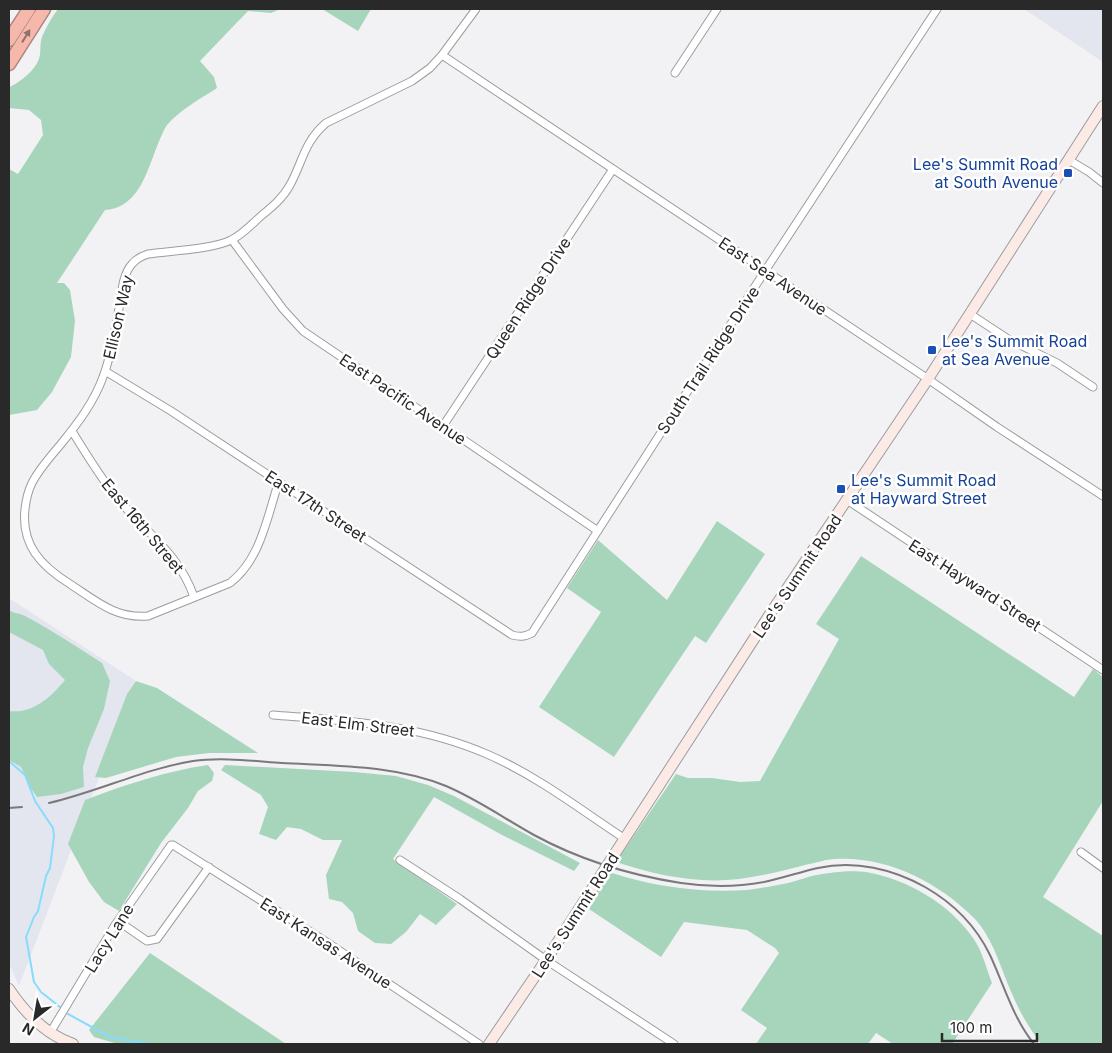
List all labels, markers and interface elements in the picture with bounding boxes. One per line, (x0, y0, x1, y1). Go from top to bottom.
one-way arrow (21, 30, 30, 43)
place label: Lee's Summit Road at South Avenue (913, 154, 1058, 192)
marker: Lee's Summit Road at South Avenue (1062, 167, 1074, 179)
street label: East Sea Avenue (715, 232, 831, 320)
street label: Queen Ridge Drive (481, 233, 575, 363)
street label: Ellison Way (99, 273, 137, 361)
street label: South Trail Ridge Drive (653, 282, 763, 438)
place label: Lee's Summit Road at Sea Avenue (942, 331, 1087, 369)
marker: Lee's Summit Road at Sea Avenue (926, 344, 938, 356)
street label: East Pacific Avenue (336, 349, 470, 449)
street label: East 17th Street (262, 466, 370, 546)
place label: Lee's Summit Road at Hayward Street (851, 470, 996, 508)
street label: East 16th Street (98, 475, 188, 577)
marker: Lee's Summit Road at Hayward Street (835, 483, 847, 495)
street label: Lee's Summit Road (748, 510, 846, 642)
street label: East Hayward Street (905, 535, 1045, 635)
street label: East Elm Street (300, 707, 416, 741)
street label: Lee's Summit Road (527, 849, 623, 981)
street label: East Kansas Avenue (257, 893, 395, 993)
street label: Lacy Lane (80, 900, 138, 976)
north arrow (10, 993, 60, 1043)
scale bar (942, 1010, 1037, 1042)
text: 100 m (950, 1018, 992, 1037)
text: N (19, 1020, 37, 1040)

